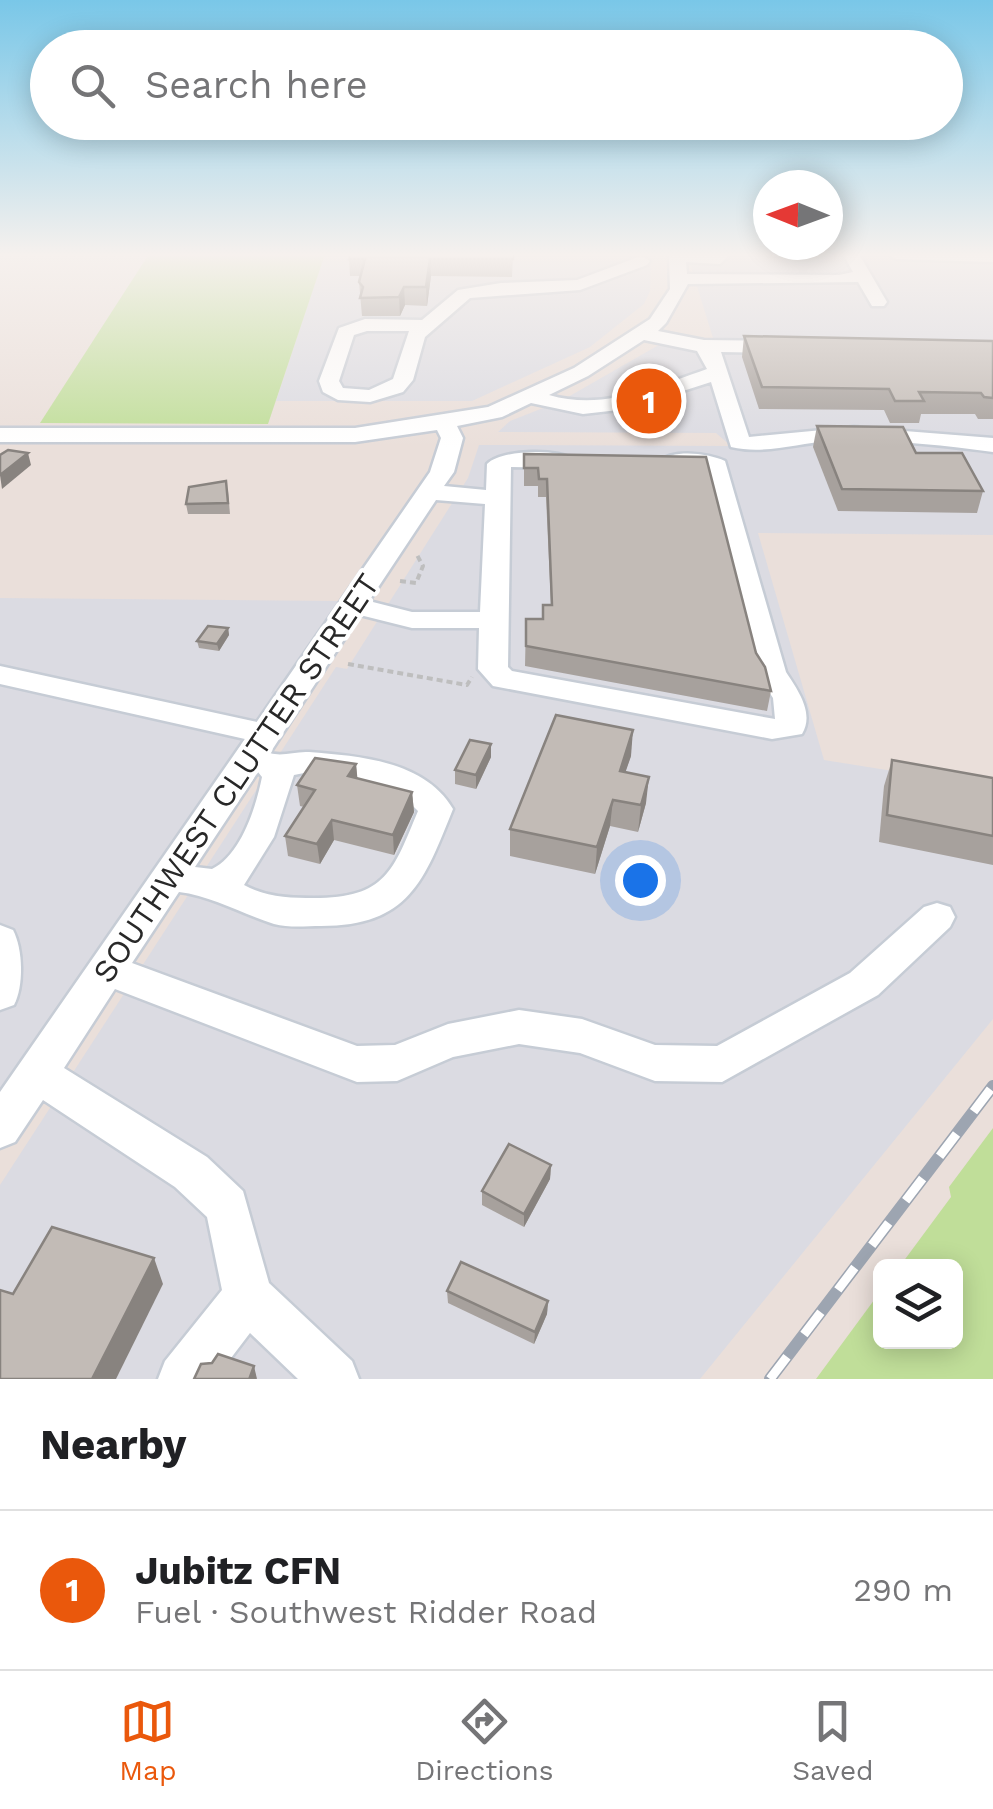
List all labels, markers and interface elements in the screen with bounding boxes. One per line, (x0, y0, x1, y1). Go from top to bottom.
search box (30, 30, 963, 140)
icon: search (65, 58, 120, 113)
text: Search here (145, 63, 368, 107)
north arrow (753, 170, 843, 260)
pin: 1 (616, 364, 682, 438)
street label: SOUTHWEST CLUTTER STREET (85, 566, 387, 990)
your location (615, 855, 666, 906)
map controls (873, 1259, 963, 1349)
button: layers (873, 1259, 963, 1349)
text: Nearby (40, 1420, 187, 1469)
text: Jubitz CFN (135, 1549, 341, 1593)
text: 1 (66, 1571, 79, 1609)
text: 290 m (853, 1571, 953, 1609)
text: Fuel · Southwest Ridder Road (135, 1593, 597, 1631)
tab: Map (119, 1694, 177, 1787)
tab: Directions (415, 1694, 554, 1787)
tab: Saved (792, 1694, 874, 1787)

